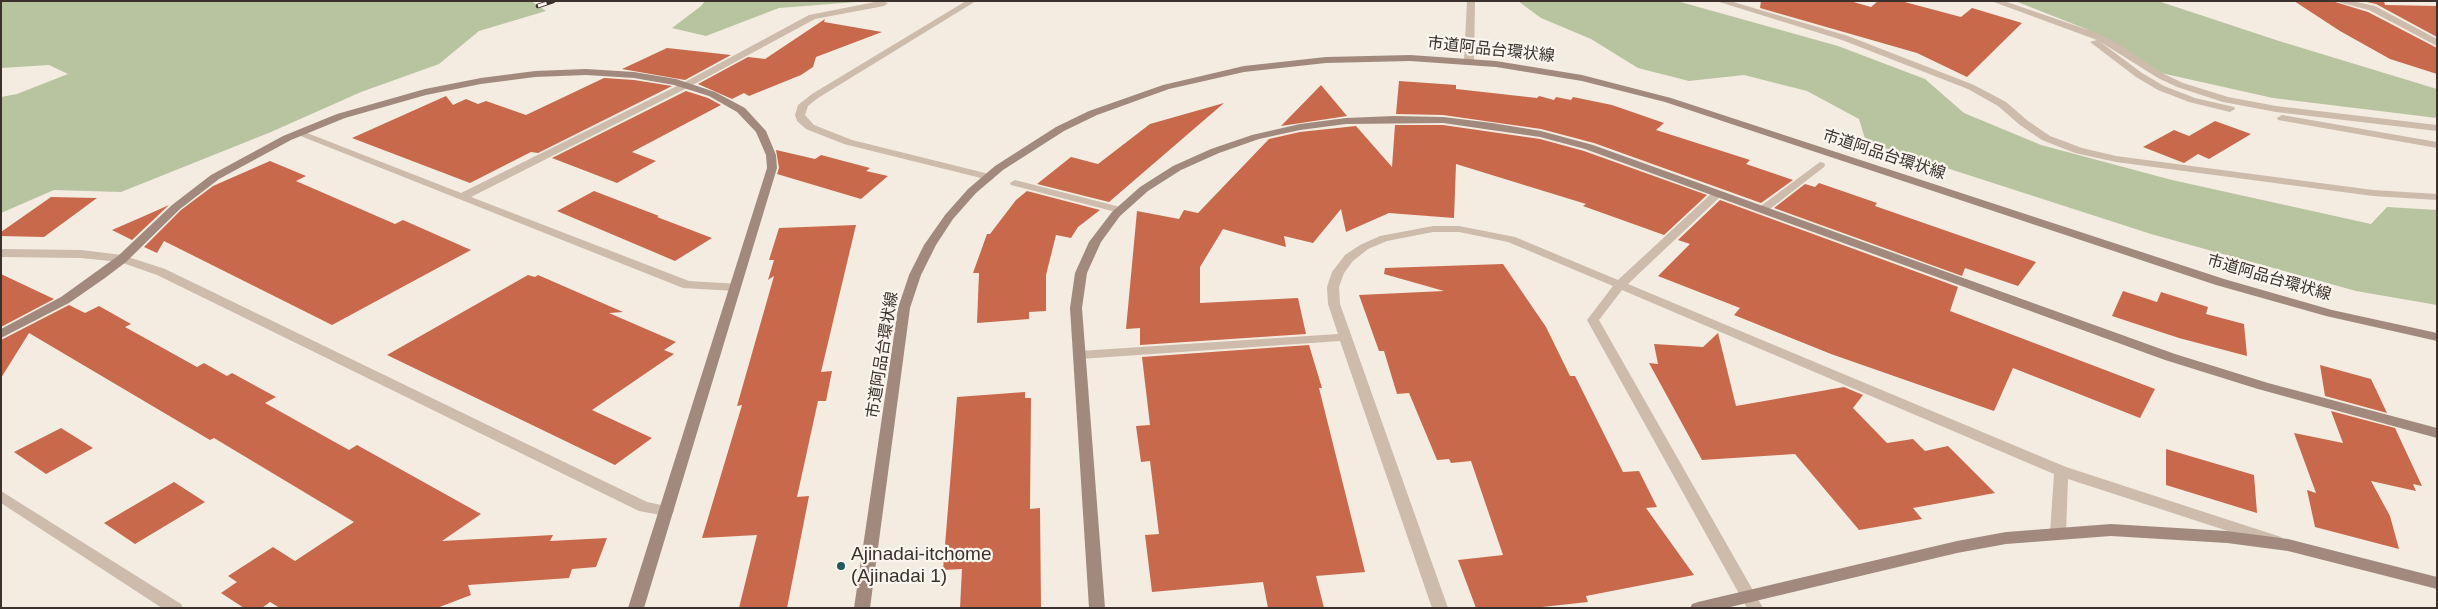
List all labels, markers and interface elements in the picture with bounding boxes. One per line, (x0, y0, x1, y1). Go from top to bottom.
street label: 市道阿品台環状線 (1426, 34, 1556, 66)
street label: 市道阿品台環状線 (1820, 126, 1948, 184)
street label: 市道阿品台環状線 (2205, 251, 2333, 305)
street label: 市道阿品台環状線 (864, 290, 902, 420)
place label: Ajinadai-itchome (Ajinadai 1) (851, 544, 991, 588)
marker: Ajinadai-itchome (Ajinadai 1) (835, 560, 847, 572)

